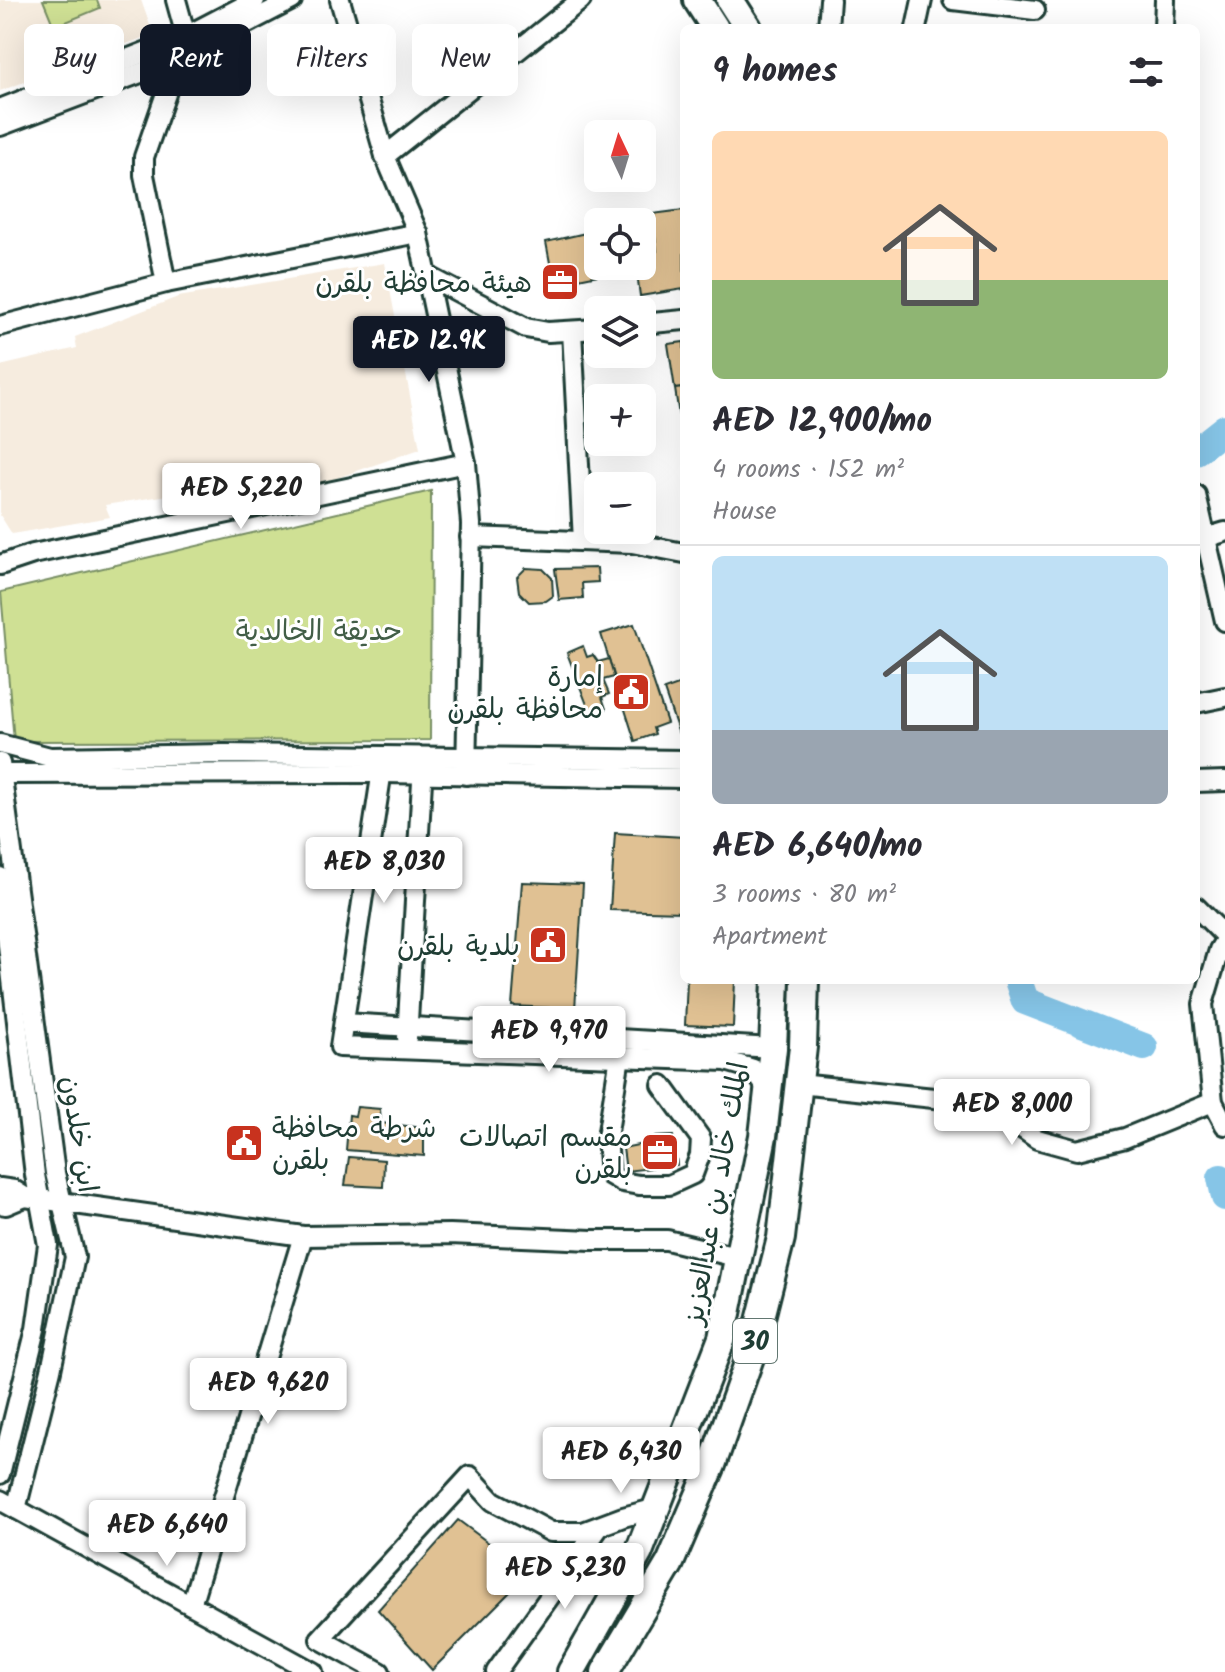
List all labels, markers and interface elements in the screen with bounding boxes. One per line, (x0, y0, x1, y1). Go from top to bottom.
chip: Buy (24, 24, 124, 96)
chip: Rent (140, 24, 251, 96)
chip: Filters (267, 24, 396, 96)
chip: New (412, 24, 518, 96)
text: 9 homes (712, 45, 837, 99)
icon: filters (1124, 50, 1168, 94)
north arrow (584, 120, 656, 192)
map controls (584, 120, 656, 544)
icon: home (868, 183, 1012, 327)
button: locate (584, 208, 656, 280)
office icon: هيئة محافظة بلقرن (539, 261, 581, 303)
place label: هيئة محافظة بلقرن (315, 262, 532, 307)
button: layers (584, 296, 656, 368)
pin: AED 12.9K (337, 316, 521, 384)
text: AED 12.9K (371, 321, 487, 363)
button: + (584, 384, 656, 456)
text: AED 12,900/mo (712, 395, 932, 449)
text: 4 rooms · 152 m² (712, 449, 904, 491)
pin: AED 5,220 (149, 463, 333, 531)
text: AED 5,220 (180, 468, 302, 510)
button: − (584, 472, 656, 544)
text: House (712, 491, 776, 533)
icon: home (868, 608, 1012, 752)
park label: حديقة الخالدية (236, 610, 402, 655)
place label: إمارة محافظة بلقرن (447, 656, 603, 733)
public building icon: إمارة محافظة بلقرن (610, 671, 652, 713)
text: AED 6,640/mo (712, 820, 923, 874)
pin: AED 8,030 (292, 837, 476, 905)
text: AED 8,030 (323, 842, 445, 884)
text: 3 rooms · 80 m² (712, 874, 896, 916)
text: Apartment (712, 916, 827, 958)
public building icon: بلدية بلقرن (527, 924, 569, 966)
place label: بلدية بلقرن (397, 925, 520, 970)
pin: AED 9,970 (457, 1006, 641, 1074)
text: AED 9,970 (491, 1011, 607, 1053)
street label: الملك خالد بن عبدالعزيز (672, 1059, 763, 1330)
street label: ابن خلدون (46, 1073, 109, 1196)
pin: AED 8,000 (920, 1079, 1104, 1147)
text: AED 8,000 (952, 1084, 1072, 1126)
place label: شرطة محافظة بلقرن (272, 1107, 436, 1184)
place label: مقسم اتصالات بلقرن (459, 1116, 632, 1193)
public building icon: شرطة محافظة بلقرن (223, 1122, 265, 1164)
office icon: مقسم اتصالات بلقرن (639, 1131, 681, 1173)
road number: 30 (733, 1319, 777, 1363)
pin: AED 9,620 (176, 1358, 360, 1426)
text: AED 9,620 (208, 1363, 328, 1405)
pin: AED 6,430 (529, 1427, 713, 1495)
text: AED 6,430 (561, 1432, 681, 1474)
pin: AED 6,640 (75, 1500, 259, 1568)
text: AED 6,640 (107, 1505, 227, 1547)
pin: AED 5,230 (473, 1543, 657, 1611)
text: AED 5,230 (505, 1548, 625, 1590)

